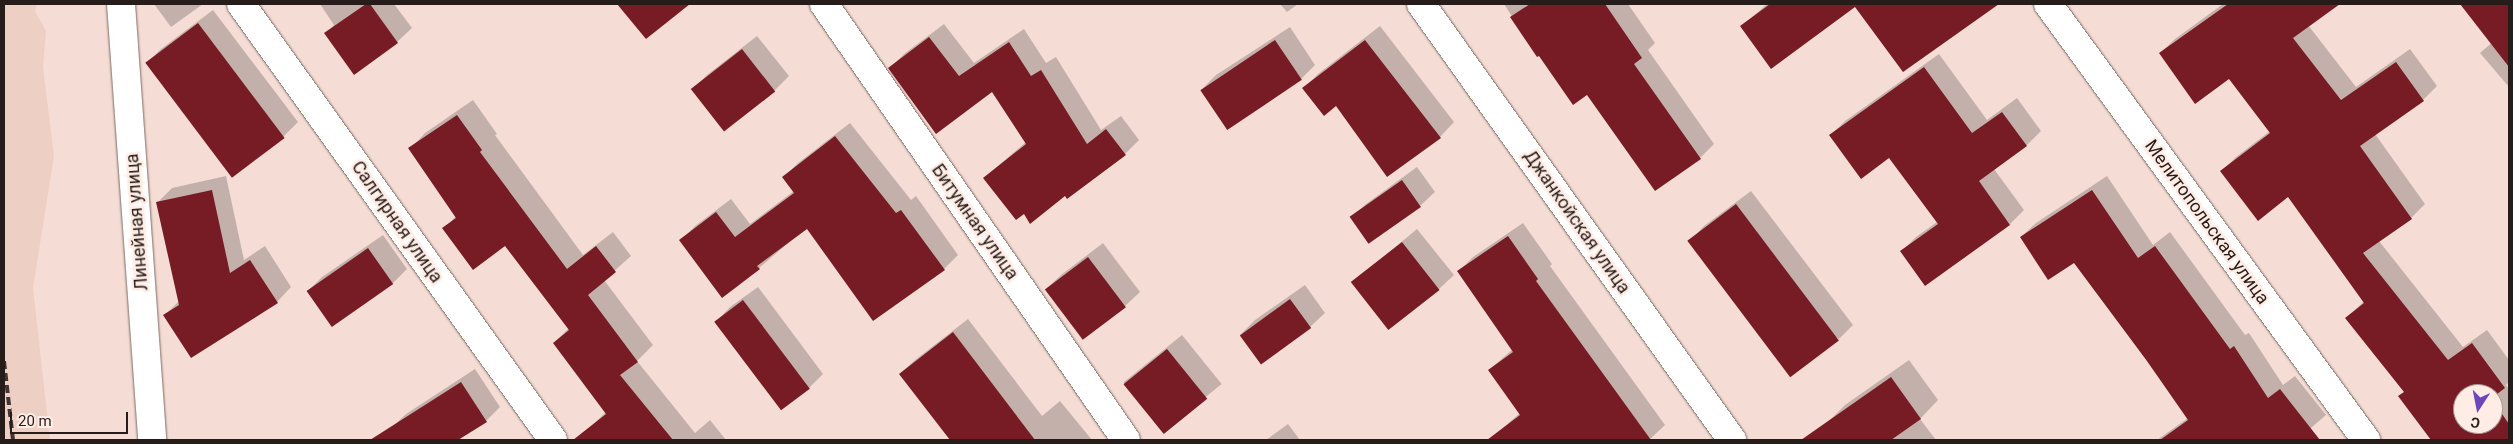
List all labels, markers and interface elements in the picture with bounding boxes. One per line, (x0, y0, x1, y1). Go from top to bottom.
street label: Мелитопольская улица (2140, 136, 2274, 308)
street label: Джанкойская улица (1519, 146, 1635, 298)
street label: Линейная улица (121, 153, 153, 291)
street label: Салгирная улица (347, 157, 447, 287)
street label: Битумная улица (927, 160, 1023, 284)
north arrow (2453, 384, 2503, 434)
scale bar (12, 402, 130, 434)
text: 20 m (18, 412, 52, 430)
text: С (2469, 414, 2481, 431)

